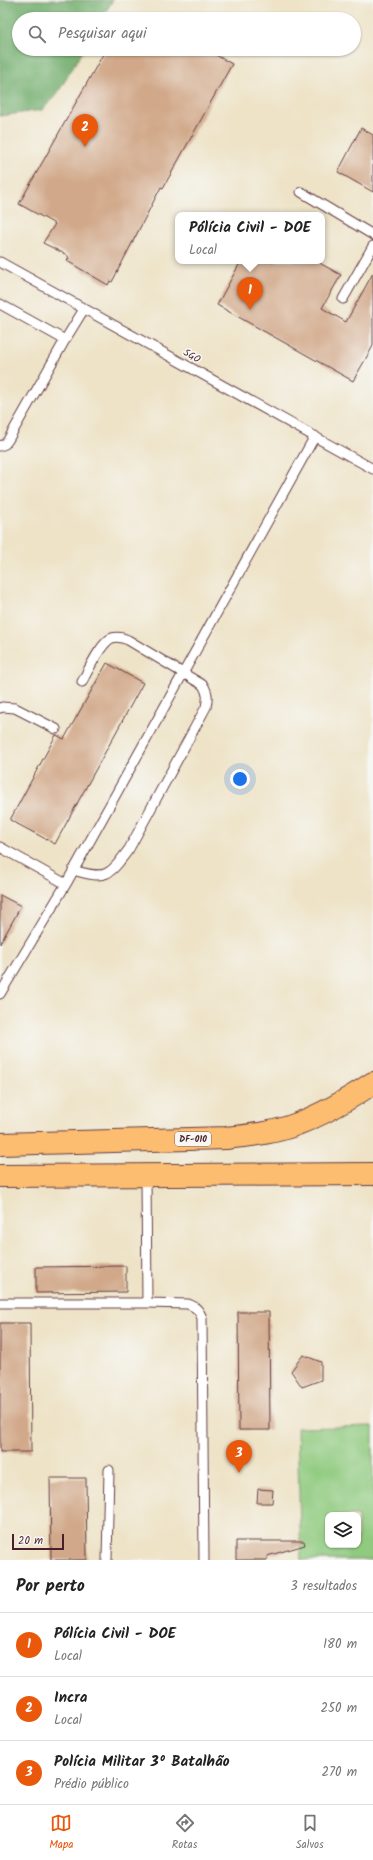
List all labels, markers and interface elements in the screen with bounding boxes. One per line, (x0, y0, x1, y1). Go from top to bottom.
search box (12, 12, 361, 56)
text: Pesquisar aqui (58, 22, 147, 46)
icon: search (26, 23, 48, 45)
pin: 2 (72, 114, 98, 147)
popup (175, 212, 325, 264)
text: Pólícia Civil - DOE (189, 216, 311, 240)
text: Local (189, 240, 217, 261)
pin: 1 (237, 277, 263, 310)
street label: SGO (180, 345, 204, 367)
your location (230, 769, 250, 789)
road number: DF-010 (175, 1132, 211, 1146)
pin: 3 (226, 1440, 252, 1473)
map controls (325, 1512, 361, 1548)
button: layers (325, 1512, 361, 1548)
scale bar (12, 1532, 64, 1551)
text: 20 m (18, 1532, 43, 1550)
text: Por perto (16, 1573, 85, 1600)
text: 3 resultados (290, 1576, 357, 1597)
text: Pólícia Civil - DOE (54, 1622, 176, 1646)
text: 1 (27, 1634, 31, 1655)
text: 180 m (323, 1634, 357, 1655)
text: Local (54, 1646, 82, 1667)
text: Incra (54, 1686, 87, 1710)
text: 2 (25, 1698, 33, 1719)
text: 250 m (320, 1698, 357, 1719)
text: Local (54, 1710, 82, 1731)
text: Polícia Militar 3º Batalhão (54, 1750, 230, 1774)
text: 3 (25, 1762, 33, 1783)
text: 270 m (321, 1762, 357, 1783)
text: Prédio público (54, 1774, 129, 1795)
tab: Mapa (49, 1812, 73, 1854)
tab: Rotas (172, 1812, 197, 1854)
tab: Salvos (296, 1812, 324, 1854)

